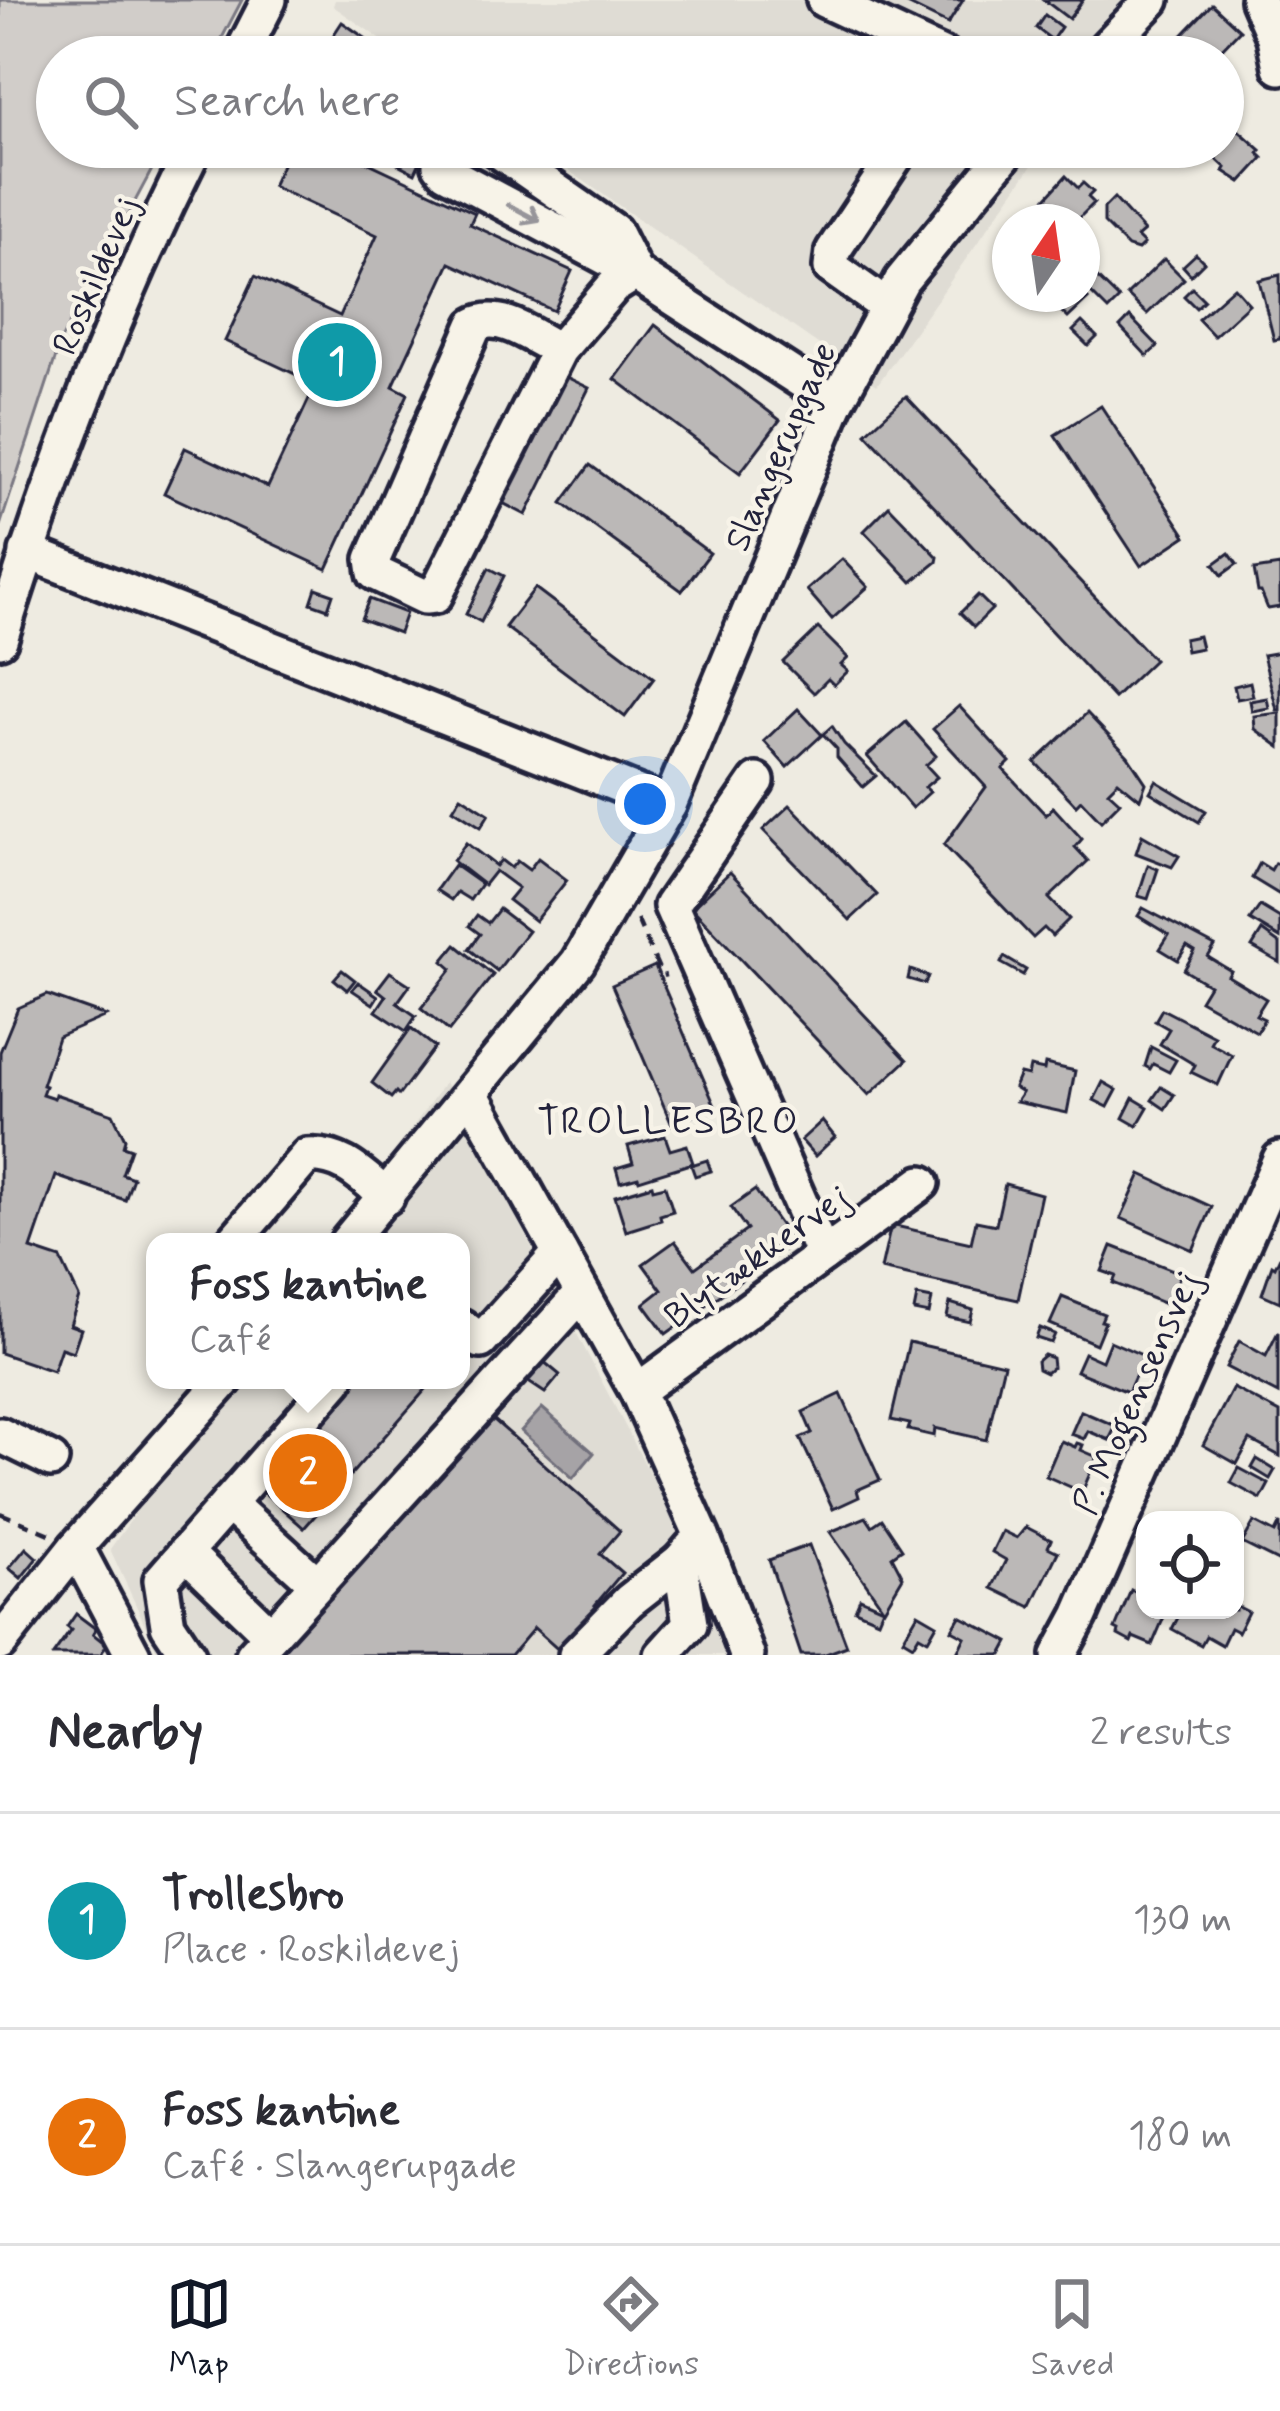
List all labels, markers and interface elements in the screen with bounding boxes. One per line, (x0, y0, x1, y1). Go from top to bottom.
search box (36, 36, 1244, 168)
icon: search (78, 69, 144, 135)
text: Search here (174, 73, 401, 132)
street label: Roskildevej (43, 190, 152, 363)
one-way arrow (506, 202, 541, 225)
north arrow (992, 204, 1100, 312)
pin: 1 (298, 317, 376, 407)
street label: Slangerupgade (715, 336, 849, 559)
your location (615, 774, 675, 834)
district label: TROLLESBRO (537, 1097, 801, 1148)
street label: Blytækkervej (656, 1175, 860, 1341)
popup (146, 1233, 470, 1389)
text: Foss kantine (189, 1256, 427, 1315)
street label: P. Mogensensvej (1063, 1264, 1216, 1524)
text: Café (189, 1315, 271, 1366)
pin: 2 (269, 1428, 347, 1518)
map controls (1136, 1511, 1244, 1619)
button: locate (1136, 1511, 1244, 1619)
text: Nearby (48, 1700, 203, 1766)
text: 2 results (1090, 1708, 1232, 1759)
text: Trollesbro (162, 1866, 344, 1925)
text: 1 (78, 1895, 96, 1946)
text: 130 m (1133, 1895, 1232, 1946)
text: Place · Roskildevej (162, 1925, 459, 1976)
text: Foss kantine (162, 2082, 400, 2141)
text: 2 (77, 2111, 97, 2162)
text: 180 m (1128, 2111, 1232, 2162)
text: Café · Slangerupgade (162, 2141, 517, 2192)
tab: Map (166, 2271, 232, 2387)
tab: Directions (563, 2271, 699, 2387)
tab: Saved (1031, 2271, 1114, 2387)

